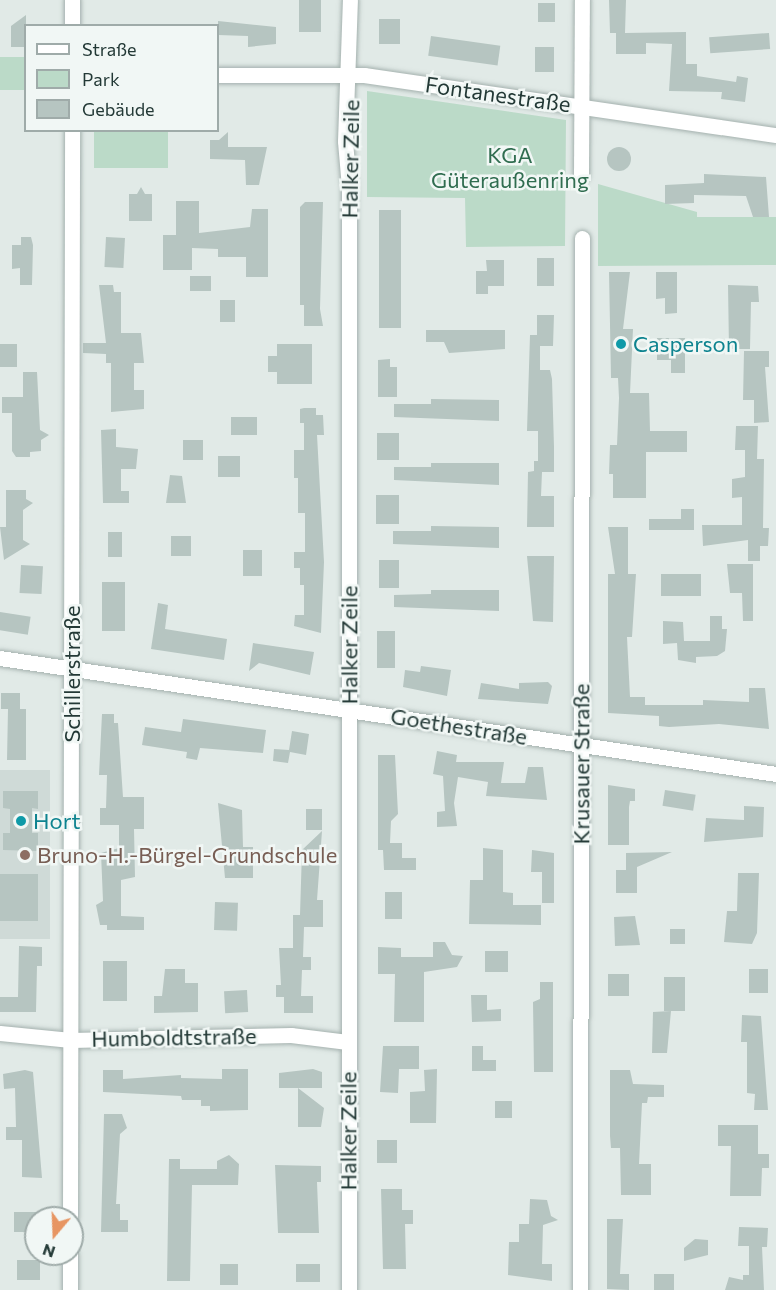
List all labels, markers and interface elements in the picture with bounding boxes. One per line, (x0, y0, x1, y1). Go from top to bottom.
legend (24, 24, 219, 132)
text: Straße (82, 38, 137, 60)
text: Park (82, 68, 120, 90)
street label: Fontanestraße (424, 71, 572, 117)
text: Gebäude (82, 98, 155, 120)
street label: Halker Zeile (336, 99, 364, 219)
park label: KGA Güteraußenring (431, 141, 589, 192)
place label: Casperson (633, 331, 738, 357)
marker: Casperson (614, 337, 628, 351)
street label: Halker Zeile (336, 586, 362, 704)
street label: Schillerstraße (59, 605, 85, 743)
street label: Krusauer Straße (568, 684, 594, 844)
street label: Goethestraße (389, 702, 529, 750)
place label: Hort (33, 808, 80, 834)
marker: Hort (14, 814, 28, 828)
place label: Bruno-H.-Bürgel-Grundschule (37, 842, 337, 868)
marker: Bruno-H.-Bürgel-Grundschule (18, 848, 32, 862)
street label: Humboldtstraße (91, 1022, 257, 1052)
street label: Halker Zeile (335, 1072, 361, 1190)
north arrow (24, 1206, 84, 1266)
text: N (40, 1241, 57, 1263)

